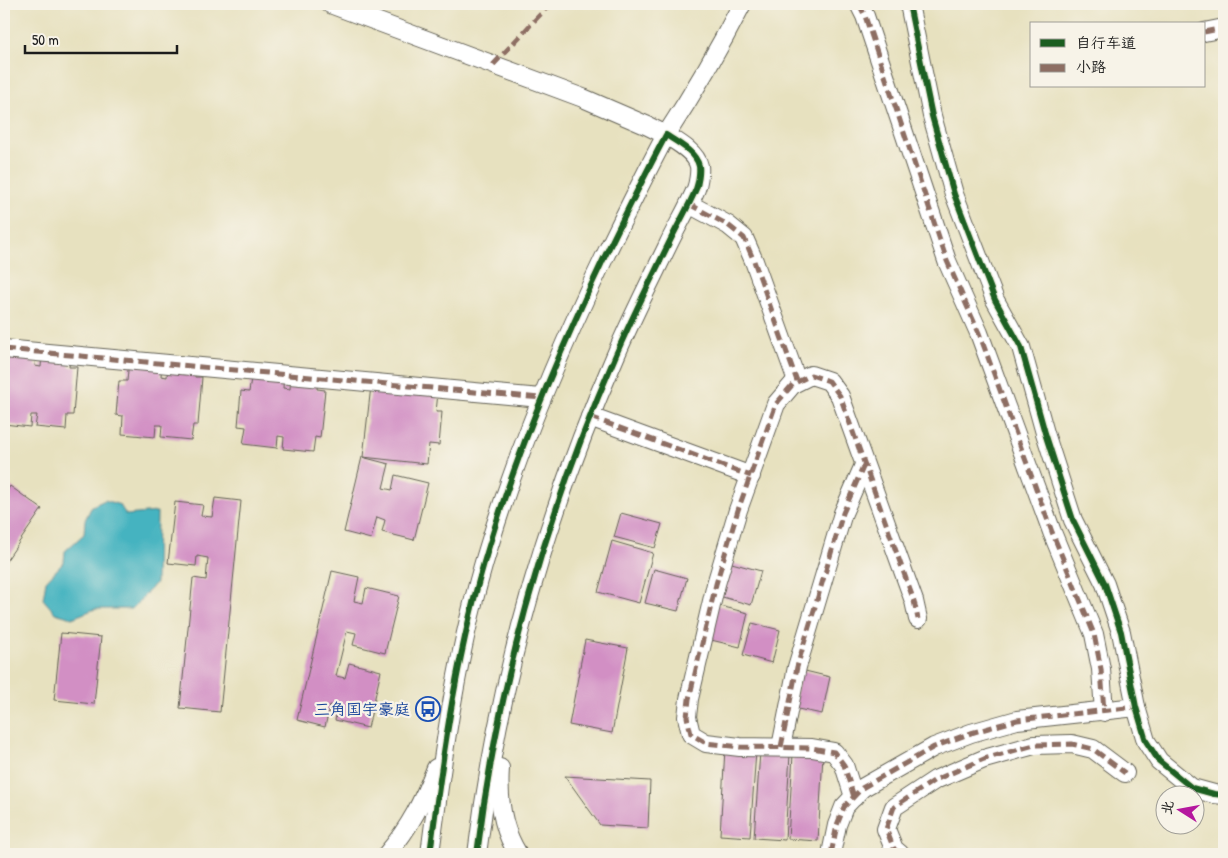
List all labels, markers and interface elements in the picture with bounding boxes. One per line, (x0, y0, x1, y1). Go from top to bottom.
scale bar (25, 22, 178, 54)
legend (1030, 22, 1206, 88)
text: 50 m (32, 29, 59, 50)
text: 自行车道 (1076, 32, 1136, 53)
text: 小路 (1076, 56, 1106, 77)
bus stop icon: 三角国宇豪庭 (415, 696, 441, 722)
place label: 三角国宇豪庭 (314, 698, 410, 720)
north arrow (1156, 786, 1206, 836)
text: 北 (1156, 799, 1177, 816)

